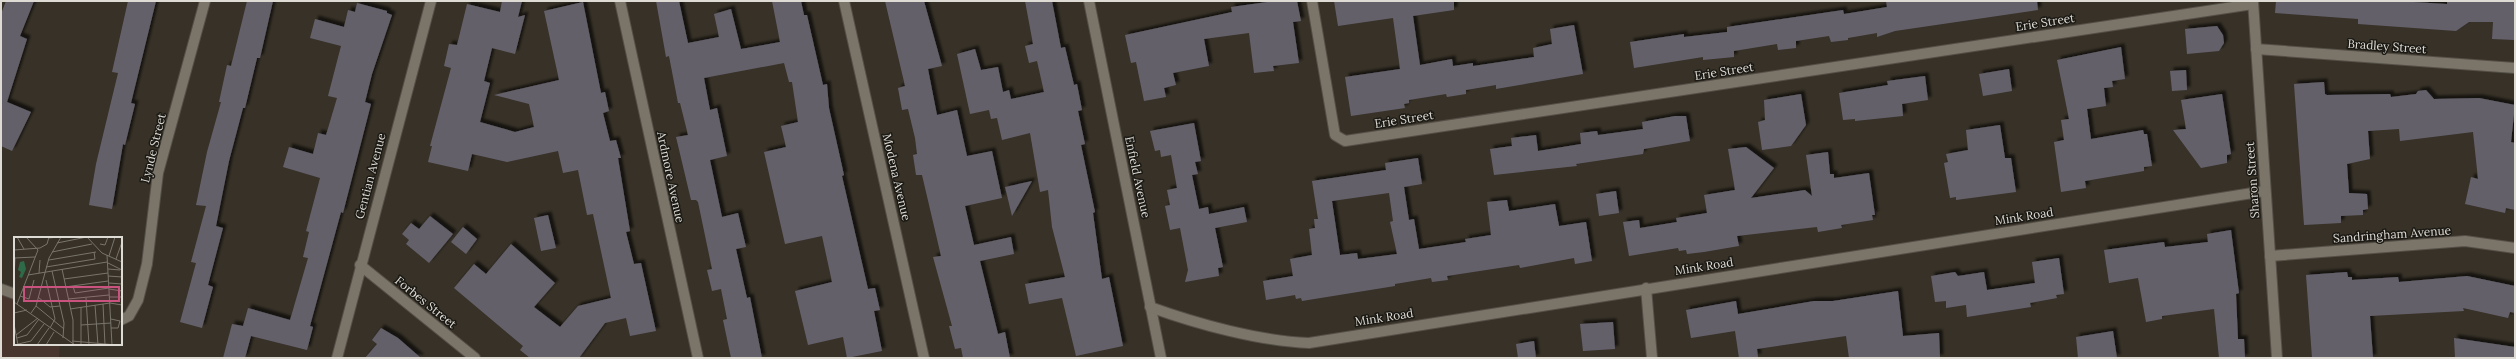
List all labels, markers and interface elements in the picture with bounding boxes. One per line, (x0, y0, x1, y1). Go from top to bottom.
street label: Erie Street (2014, 10, 2076, 34)
street label: Bradley Street (2347, 36, 2427, 56)
street label: Erie Street (1693, 59, 1755, 83)
street label: Erie Street (1373, 107, 1435, 131)
street label: Lynde Street (137, 111, 169, 184)
street label: Ardmore Avenue (654, 129, 688, 225)
street label: Gentian Avenue (351, 131, 389, 221)
street label: Modena Avenue (880, 132, 914, 223)
street label: Enfield Avenue (1122, 135, 1154, 220)
street label: Sharon Street (2242, 141, 2262, 219)
street label: Mink Road (1994, 204, 2054, 228)
street label: Sandringham Avenue (2333, 222, 2452, 246)
inset map (14, 237, 122, 345)
street label: Mink Road (1674, 254, 1734, 278)
street label: Forbes Street (392, 273, 460, 332)
street label: Mink Road (1354, 305, 1414, 329)

